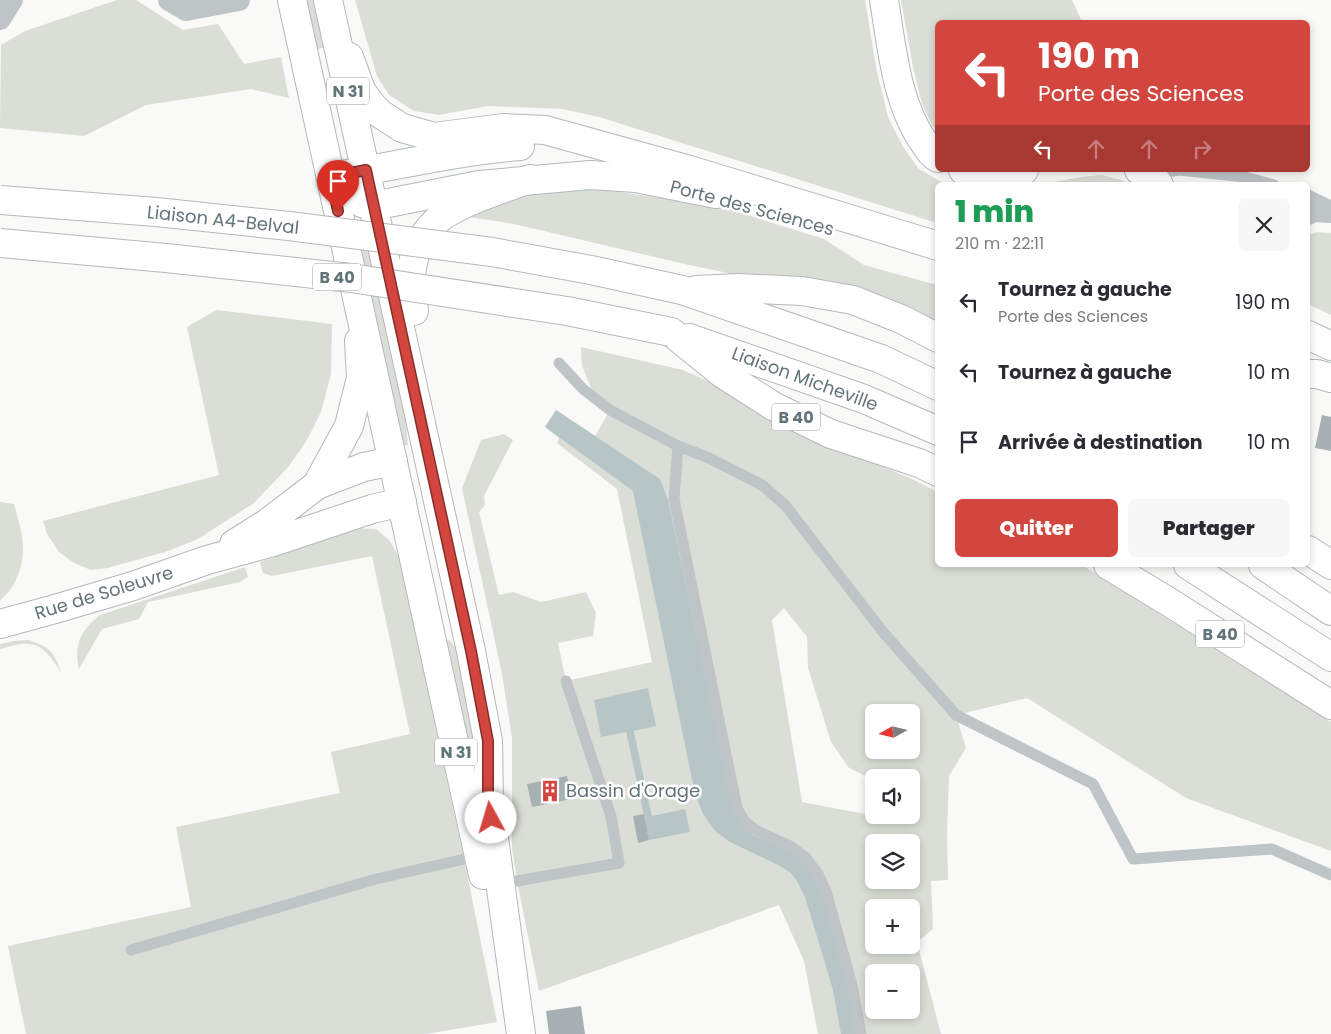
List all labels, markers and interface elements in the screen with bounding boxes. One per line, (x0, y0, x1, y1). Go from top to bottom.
text: 190 m (1038, 31, 1140, 80)
icon: left (955, 40, 1020, 105)
road number: N 31 (327, 78, 369, 104)
text: Porte des Sciences (1038, 78, 1244, 109)
icon: left (1029, 135, 1057, 163)
icon: ahead (1082, 135, 1110, 163)
icon: ahead (1135, 135, 1163, 163)
icon: right (1188, 135, 1216, 163)
pin (317, 160, 359, 211)
icon: arrive (324, 167, 352, 195)
street label: Porte des Sciences (667, 174, 837, 241)
text: 1 min (955, 190, 1034, 233)
street label: Liaison A4-Belval (146, 199, 300, 240)
button: close (1238, 199, 1290, 251)
text: 210 m · 22:11 (955, 232, 1044, 255)
road number: B 40 (313, 264, 361, 290)
text: Tournez à gauche (998, 276, 1172, 303)
icon: left (955, 288, 983, 316)
text: 190 m (1235, 289, 1290, 316)
text: Porte des Sciences (998, 305, 1148, 328)
street label: Liaison Micheville (728, 340, 882, 417)
icon: left (955, 358, 983, 386)
text: Tournez à gauche (998, 359, 1172, 386)
text: 10 m (1247, 359, 1290, 386)
road number: B 40 (772, 404, 820, 431)
icon: arrive (955, 428, 983, 456)
text: Arrivée à destination (998, 429, 1203, 456)
text: 10 m (1247, 429, 1290, 456)
button: Quitter (955, 499, 1118, 557)
button: Partager (1128, 499, 1290, 557)
street label: Rue de Soleuvre (31, 560, 176, 625)
road number: B 40 (1196, 620, 1244, 648)
north arrow (865, 704, 920, 759)
map controls (865, 704, 920, 1019)
road number: N 31 (435, 739, 477, 766)
button: sound (865, 769, 920, 824)
building icon: Bassin d'Orage (537, 778, 563, 804)
place label: Bassin d'Orage (566, 778, 700, 803)
position arrow (464, 791, 516, 843)
button: layers (865, 834, 920, 889)
button: + (865, 899, 920, 954)
button: − (865, 964, 920, 1019)

